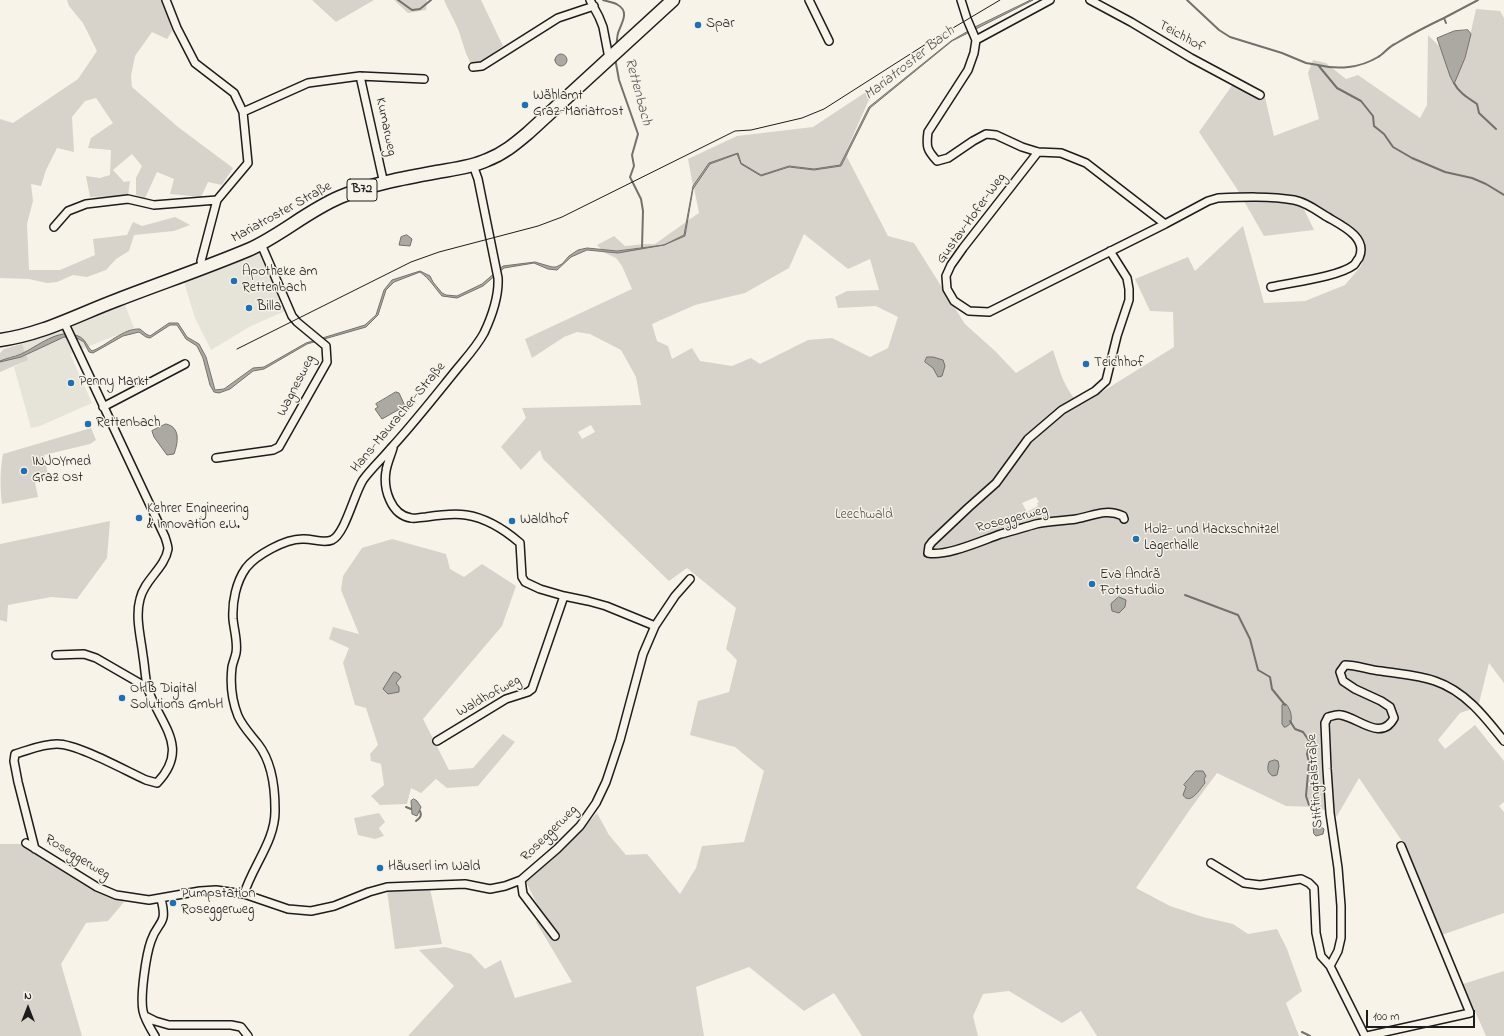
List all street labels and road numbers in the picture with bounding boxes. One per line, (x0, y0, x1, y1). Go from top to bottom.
street label: Teichhof (1155, 18, 1207, 56)
street label: Kumarweg (371, 96, 399, 158)
street label: Gustav-Hofer-Weg (933, 170, 1011, 268)
street label: Mariatroster Straße (229, 179, 335, 247)
road number: B72 (347, 179, 377, 201)
street label: Wagnesweg (274, 352, 320, 420)
street label: Hans-Mauracher-Straße (348, 359, 450, 477)
street label: Roseggerweg (974, 502, 1050, 538)
street label: Waldhofweg (454, 672, 524, 722)
street label: Stiftingtalstraße (1304, 733, 1328, 829)
street label: Roseggerweg (518, 802, 582, 866)
street label: Roseggerweg (41, 832, 113, 884)

